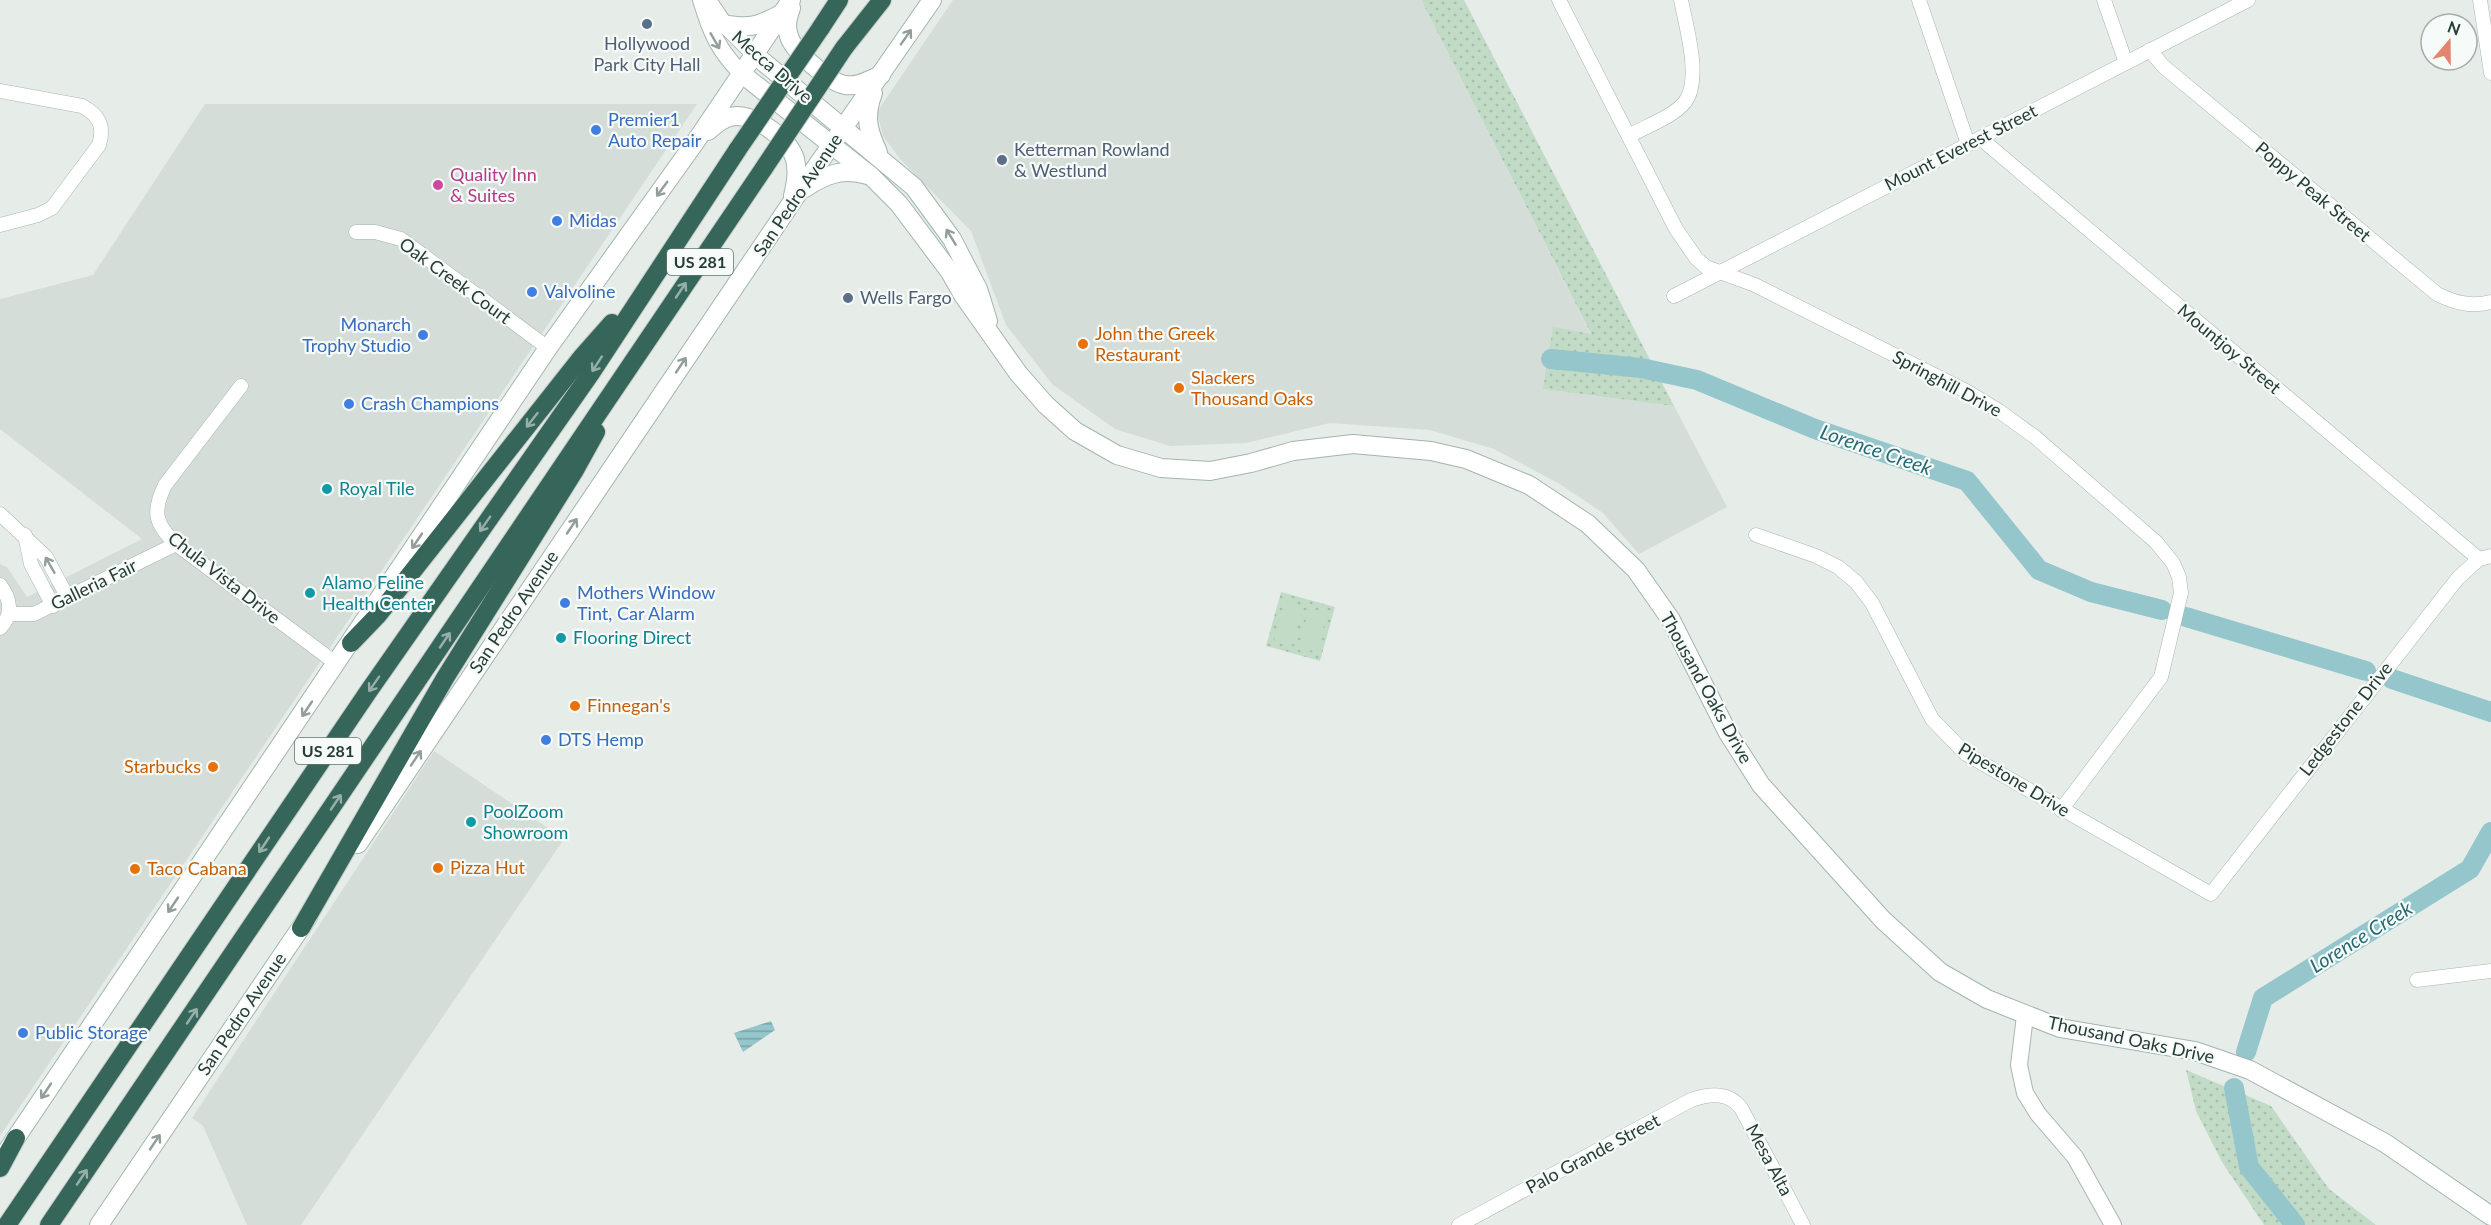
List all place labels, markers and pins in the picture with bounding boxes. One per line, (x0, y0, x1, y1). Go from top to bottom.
marker: Hollywood Park City Hall (640, 17, 654, 31)
place label: Hollywood Park City Hall (594, 32, 700, 75)
place label: Premier1 Auto Repair (608, 108, 702, 151)
marker: Premier1 Auto Repair (589, 123, 603, 137)
place label: Ketterman Rowland & Westlund (1014, 138, 1170, 181)
marker: Ketterman Rowland & Westlund (995, 153, 1009, 167)
place label: Quality Inn & Suites (450, 163, 537, 206)
marker: Quality Inn & Suites (431, 178, 445, 192)
place label: Midas (569, 209, 617, 231)
marker: Midas (550, 214, 564, 228)
place label: Valvoline (544, 280, 615, 302)
marker: Valvoline (525, 285, 539, 299)
place label: Wells Fargo (860, 286, 952, 308)
marker: Wells Fargo (841, 291, 855, 305)
place label: Monarch Trophy Studio (302, 313, 411, 356)
place label: John the Greek Restaurant (1095, 322, 1216, 365)
marker: Monarch Trophy Studio (416, 328, 430, 342)
marker: John the Greek Restaurant (1076, 337, 1090, 351)
place label: Slackers Thousand Oaks (1191, 366, 1313, 409)
marker: Slackers Thousand Oaks (1172, 381, 1186, 395)
place label: Crash Champions (361, 392, 499, 414)
marker: Crash Champions (342, 397, 356, 411)
place label: Royal Tile (339, 477, 415, 499)
marker: Royal Tile (320, 482, 334, 496)
place label: Alamo Feline Health Center (322, 571, 433, 614)
place label: Mothers Window Tint, Car Alarm (577, 581, 715, 624)
marker: Alamo Feline Health Center (303, 586, 317, 600)
marker: Mothers Window Tint, Car Alarm (558, 596, 572, 610)
place label: Flooring Direct (573, 626, 692, 648)
marker: Flooring Direct (554, 631, 568, 645)
place label: Finnegan's (587, 694, 671, 716)
marker: Finnegan's (568, 699, 582, 713)
place label: DTS Hemp (558, 728, 644, 750)
marker: DTS Hemp (539, 733, 553, 747)
place label: Starbucks (124, 755, 201, 777)
marker: Starbucks (206, 760, 220, 774)
place label: PoolZoom Showroom (483, 800, 568, 843)
marker: PoolZoom Showroom (464, 815, 478, 829)
place label: Pizza Hut (450, 856, 526, 878)
place label: Taco Cabana (147, 857, 247, 879)
marker: Pizza Hut (431, 861, 445, 875)
marker: Taco Cabana (128, 862, 142, 876)
place label: Public Storage (35, 1021, 148, 1043)
marker: Public Storage (16, 1026, 30, 1040)

